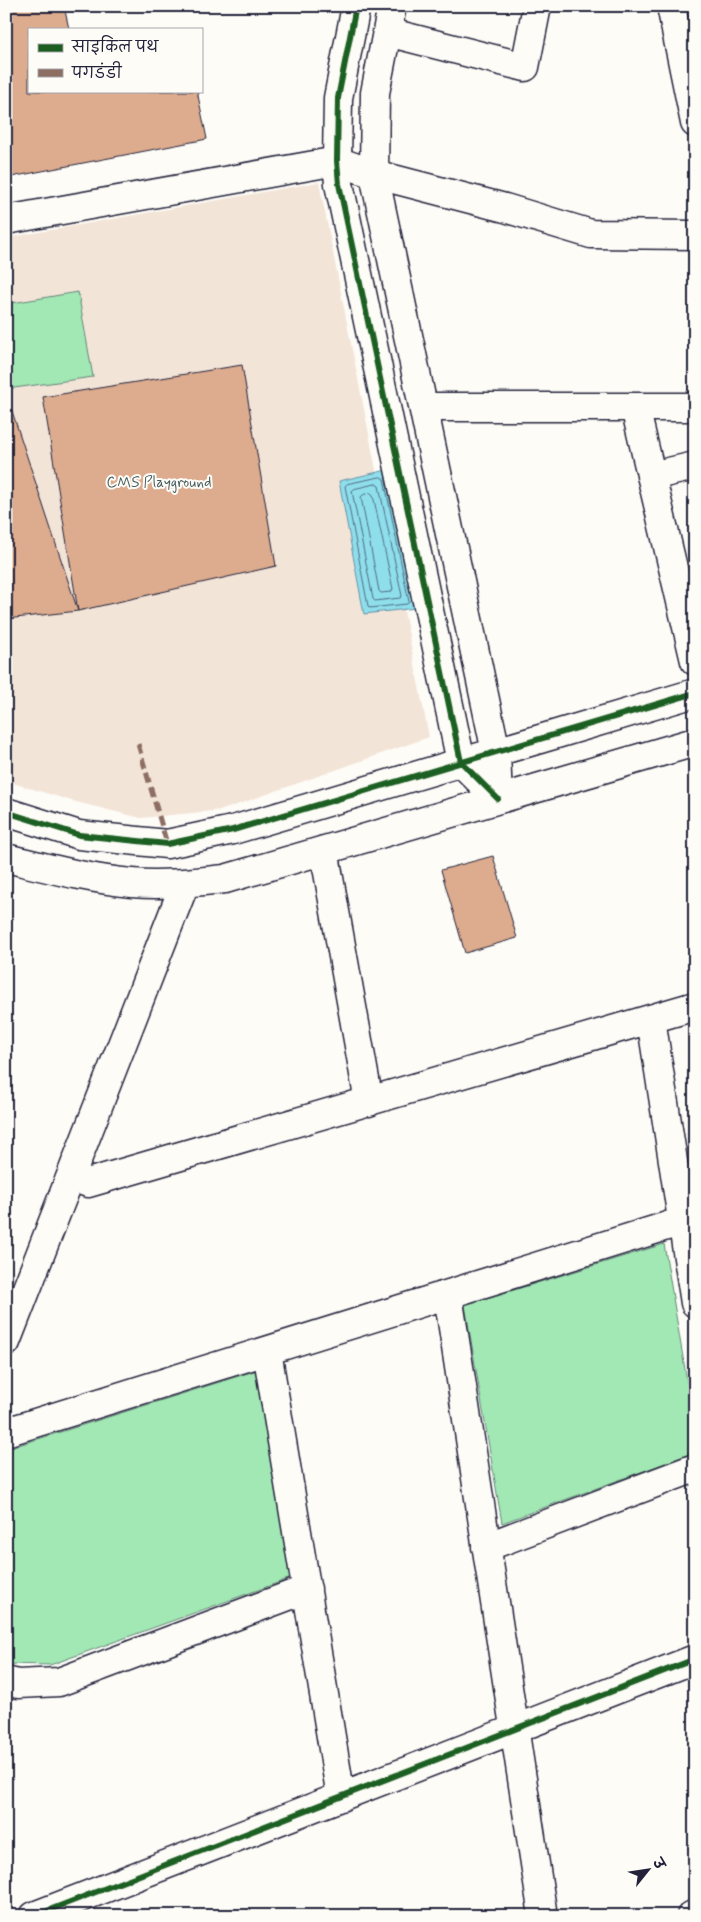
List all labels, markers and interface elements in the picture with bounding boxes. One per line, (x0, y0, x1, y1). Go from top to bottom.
legend (28, 28, 202, 92)
text: साइकिल पथ (71, 35, 159, 58)
text: पगडंडी (71, 61, 122, 84)
park label: CMS Playground (106, 473, 212, 493)
north arrow (624, 1844, 674, 1894)
text: उ (647, 1854, 669, 1874)

